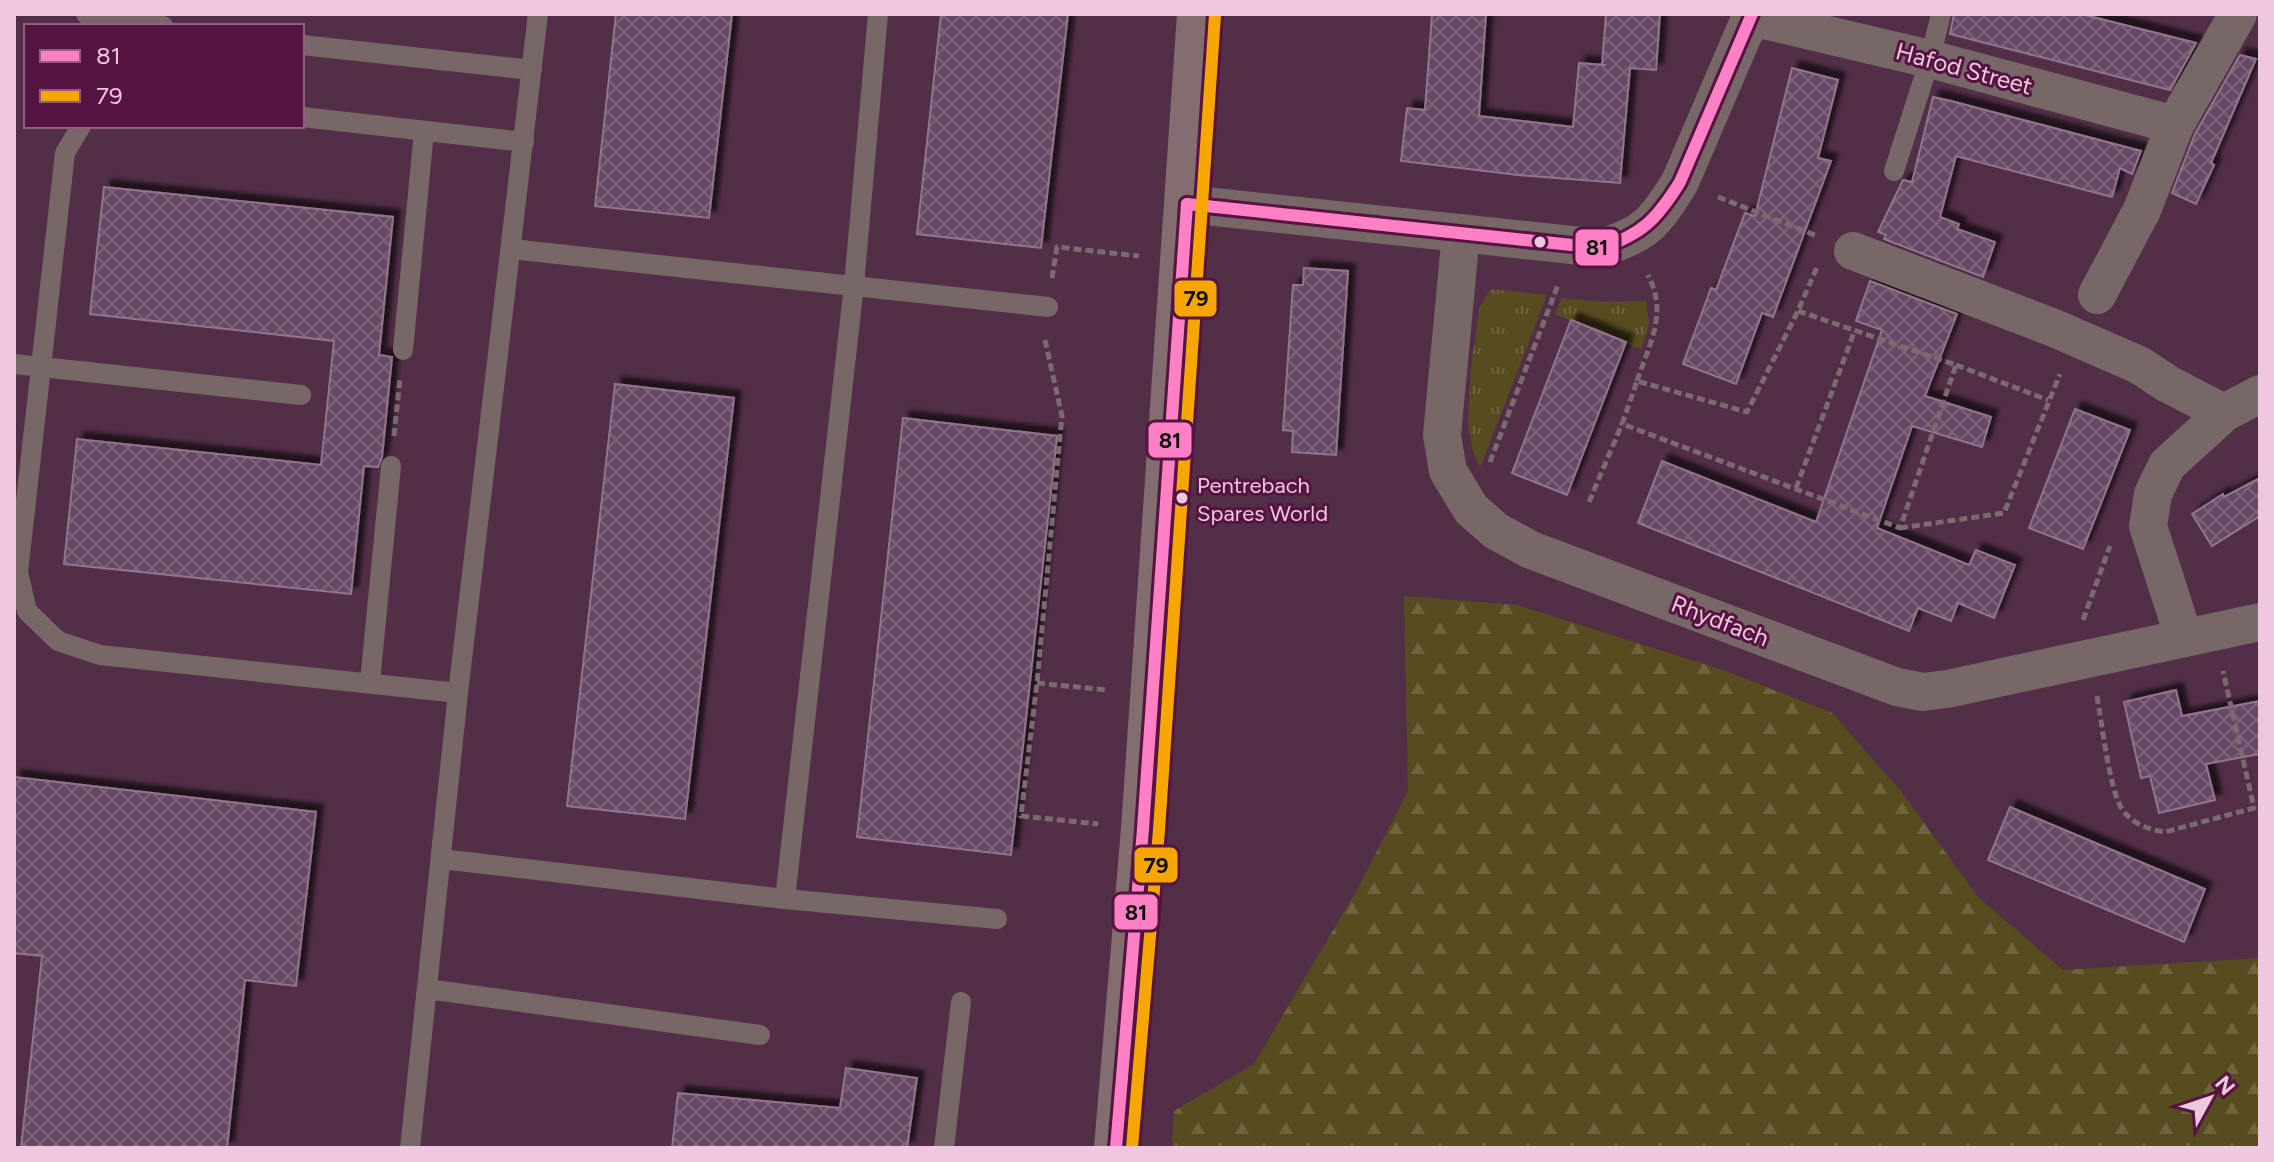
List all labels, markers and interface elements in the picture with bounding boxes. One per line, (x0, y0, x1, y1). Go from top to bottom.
legend (24, 24, 304, 128)
street label: Hafod Street (1893, 36, 2036, 101)
text: 81 (96, 41, 121, 70)
text: 79 (96, 81, 122, 110)
line badge: 81 (1574, 228, 1620, 267)
unlabelled marker (1532, 234, 1548, 250)
text: 81 (1586, 234, 1608, 261)
line badge: 79 (1173, 279, 1218, 318)
text: 79 (1184, 285, 1209, 312)
line badge: 81 (1147, 421, 1193, 459)
text: 81 (1159, 427, 1181, 454)
place label: Pentrebach Spares World (1197, 472, 1328, 527)
marker: Pentrebach Spares World (1174, 490, 1190, 506)
street label: Rhydfach (1667, 589, 1773, 652)
line badge: 79 (1133, 846, 1179, 884)
text: 79 (1144, 852, 1169, 879)
line badge: 81 (1113, 893, 1159, 931)
text: 81 (1125, 899, 1147, 926)
north arrow (2170, 1058, 2250, 1138)
text: N (2209, 1070, 2241, 1101)

